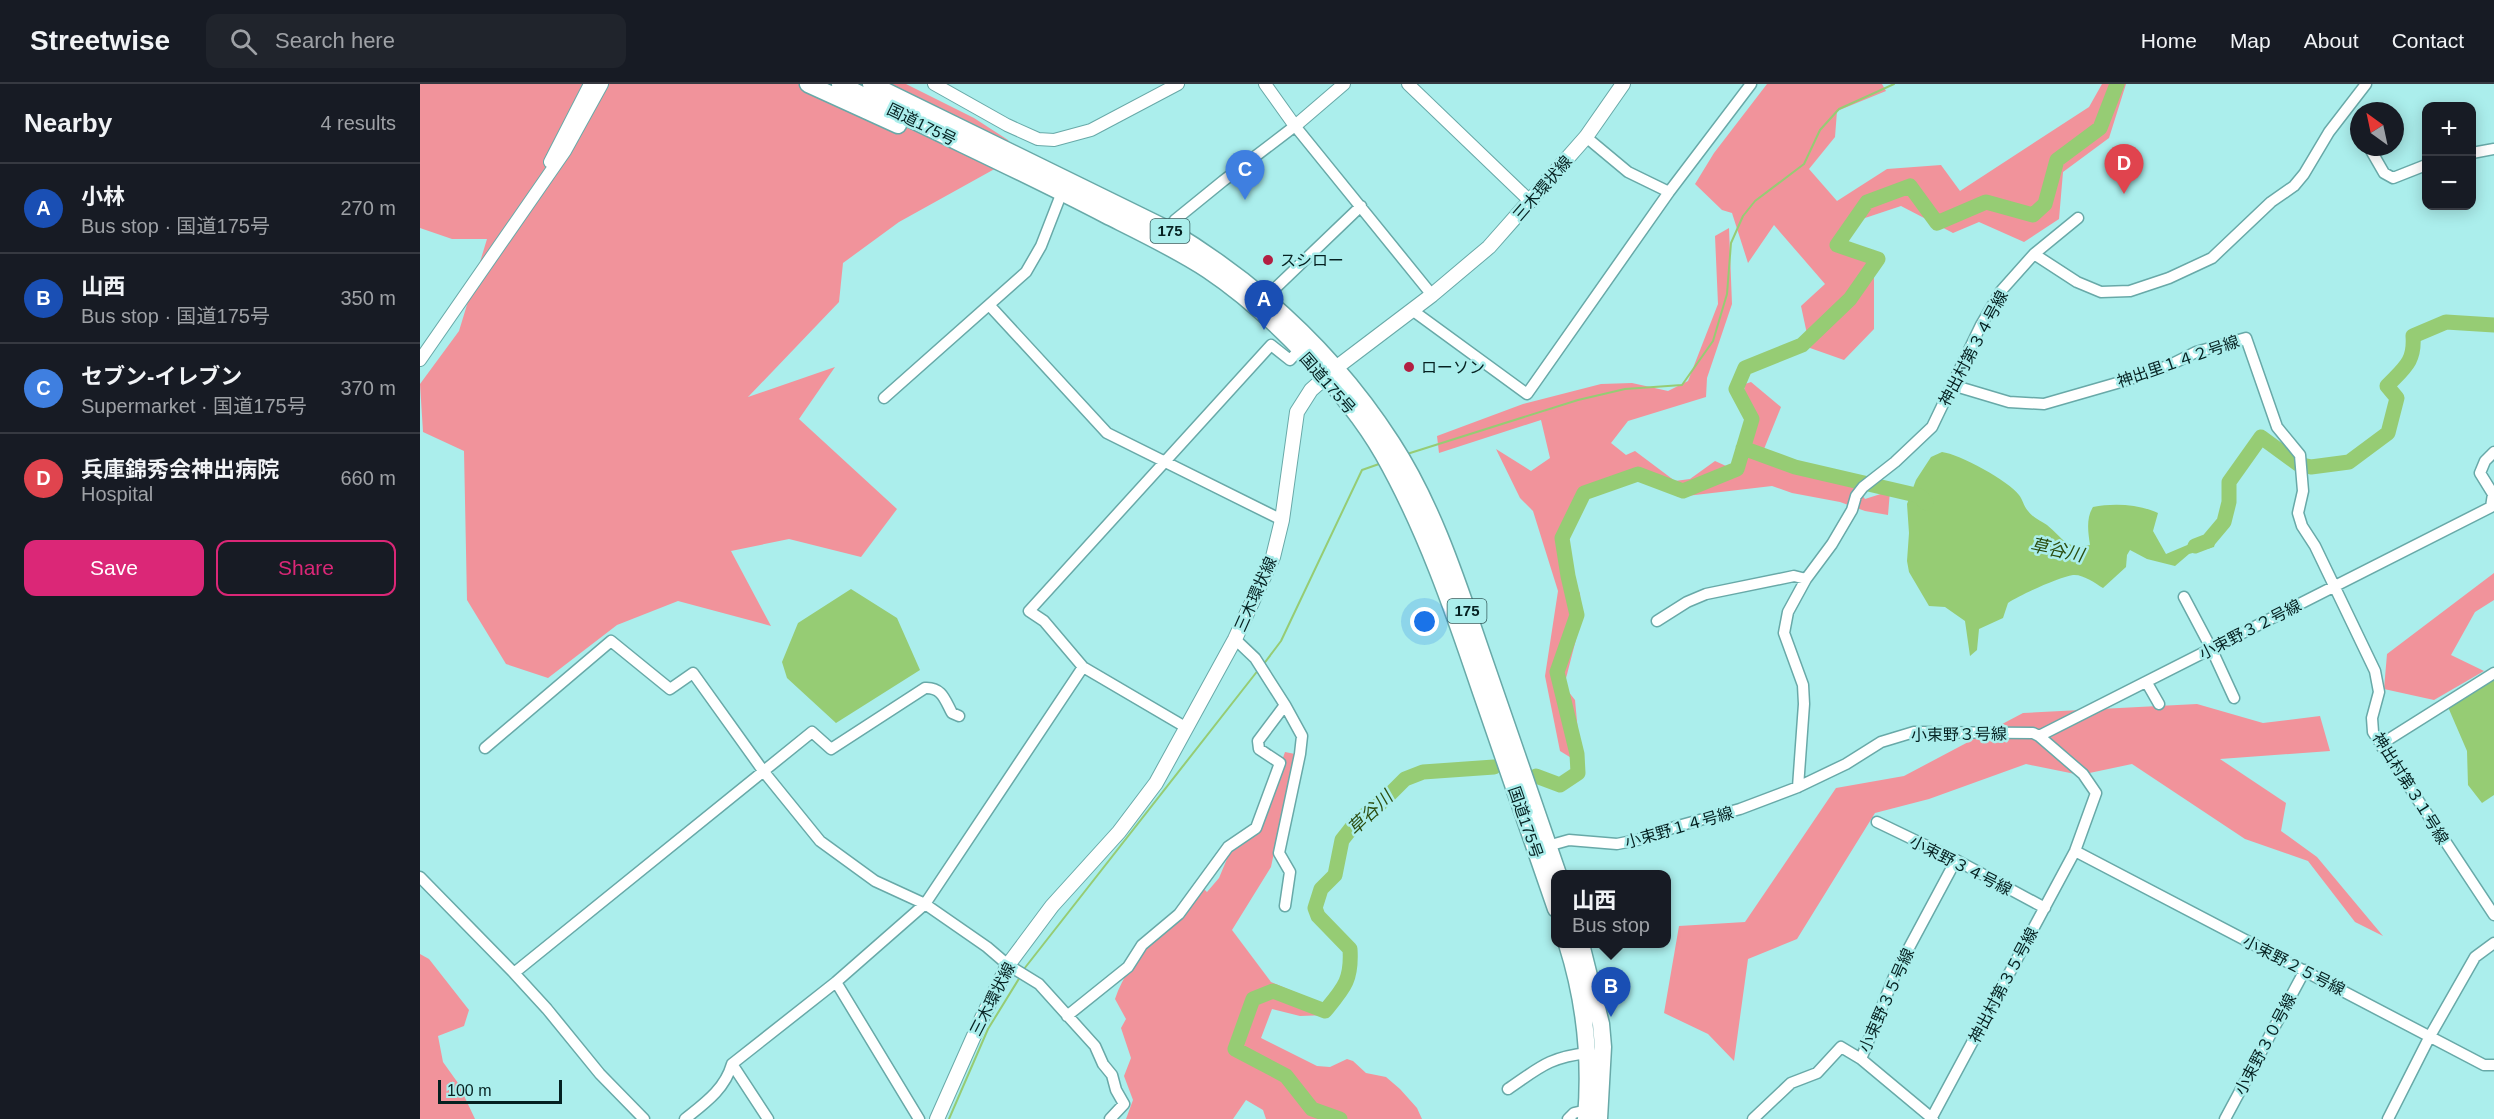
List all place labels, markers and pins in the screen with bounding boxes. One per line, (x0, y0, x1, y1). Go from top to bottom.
pin: D (2104, 144, 2144, 194)
pin: C (1226, 150, 1264, 200)
place label: スシロー (1280, 252, 1344, 269)
marker: スシロー (1261, 253, 1275, 267)
pin: A (1244, 280, 1284, 330)
place label: ローソン (1421, 359, 1485, 376)
marker: ローソン (1402, 360, 1416, 374)
pin: B (1592, 968, 1630, 1017)

